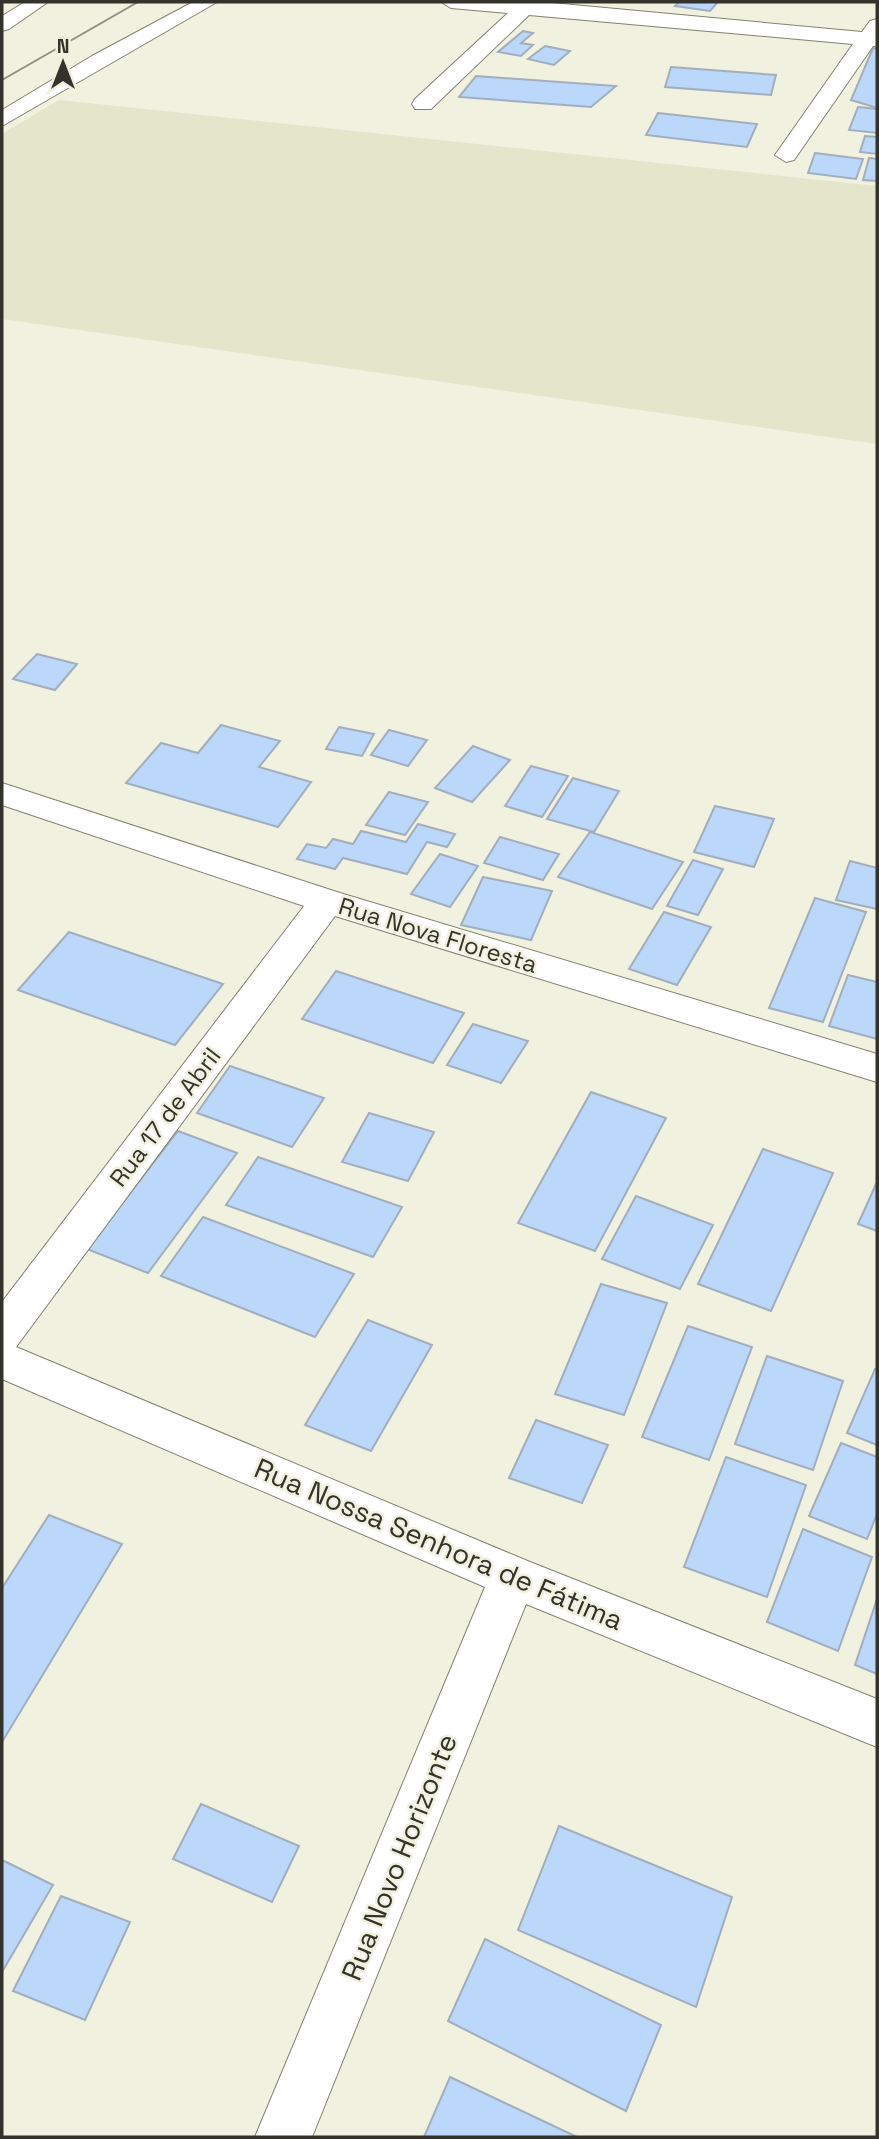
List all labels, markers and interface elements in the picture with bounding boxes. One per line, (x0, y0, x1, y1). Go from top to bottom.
north arrow (28, 28, 98, 98)
text: N (57, 34, 69, 59)
street label: Rua Nova Floresta (335, 890, 541, 980)
street label: Rua 17 de Abril (103, 1041, 227, 1193)
street label: Rua Nossa Senhora de Fátima (249, 1450, 629, 1638)
street label: Rua Novo Horizonte (333, 1729, 465, 1985)

